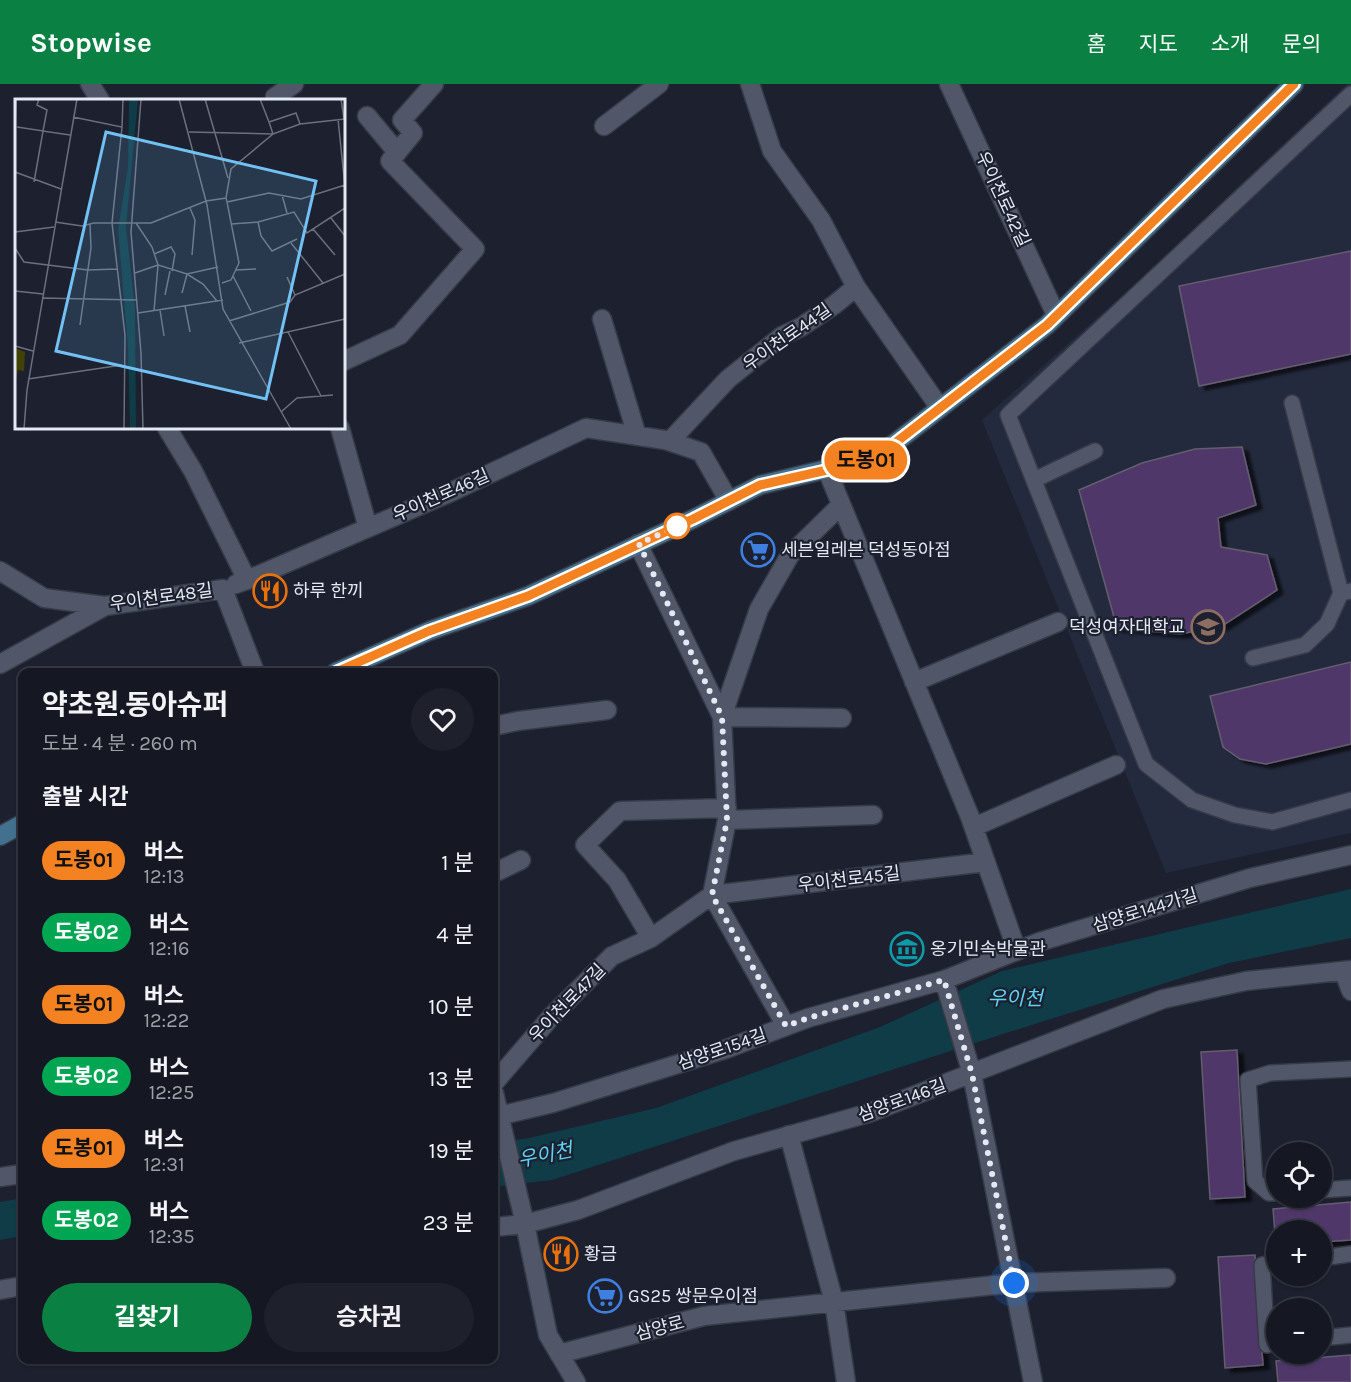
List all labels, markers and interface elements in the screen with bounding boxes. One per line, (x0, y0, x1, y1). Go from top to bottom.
text: Stopwise (30, 26, 152, 59)
text: 홈 (1087, 32, 1106, 56)
text: 지도 (1139, 32, 1178, 56)
text: 소개 (1211, 32, 1249, 56)
text: 문의 (1282, 32, 1321, 56)
inset map (15, 99, 345, 429)
street label: 우이천로42길 (971, 148, 1035, 250)
street label: 우이천로44길 (739, 298, 835, 376)
line badge: 도봉01 (824, 440, 908, 479)
text: 도봉01 (836, 448, 896, 472)
street label: 우이천로46길 (389, 464, 493, 526)
unlabelled marker (664, 513, 690, 539)
supermarket icon: 세븐일레븐 덕성동아점 (740, 532, 776, 568)
place label: 세븐일레븐 덕성동아점 (781, 539, 951, 561)
restaurant icon: 하루 한끼 (252, 573, 288, 609)
street label: 우이천로48길 (108, 579, 214, 615)
place label: 하루 한끼 (293, 580, 364, 602)
school or university icon: 덕성여자대학교 (1190, 609, 1226, 645)
place label: 덕성여자대학교 (1069, 616, 1185, 638)
text: 약초원.동아슈퍼 (42, 688, 228, 721)
button: heart (411, 688, 474, 751)
text: 도보 · 4 분 · 260 m (42, 732, 198, 755)
text: 출발 시간 (42, 784, 129, 810)
text: 버스 (143, 839, 184, 865)
text: 도봉01 (54, 848, 113, 872)
text: 1 분 (441, 850, 474, 876)
street label: 우이천로45길 (797, 862, 901, 896)
text: 12:13 (143, 865, 185, 888)
street label: 삼양로144가길 (1090, 884, 1200, 936)
text: 버스 (149, 911, 189, 937)
text: 도봉02 (54, 920, 119, 944)
text: 4 분 (436, 922, 474, 948)
museum icon: 옹기민속박물관 (889, 931, 925, 967)
text: 12:16 (149, 937, 190, 960)
place label: 옹기민속박물관 (930, 938, 1046, 960)
street label: 우이천로47길 (524, 959, 610, 1047)
text: 버스 (143, 983, 184, 1009)
water label: 우이천 (987, 987, 1045, 1010)
text: 도봉01 (54, 992, 113, 1016)
text: 10 분 (428, 994, 474, 1020)
text: 12:22 (143, 1009, 189, 1032)
street label: 삼양로154길 (675, 1024, 769, 1074)
text: 버스 (149, 1055, 189, 1081)
text: 도봉02 (54, 1064, 119, 1088)
text: 13 분 (428, 1066, 474, 1092)
street label: 삼양로146길 (855, 1074, 949, 1126)
text: 12:25 (149, 1081, 194, 1104)
text: 버스 (143, 1127, 184, 1153)
text: 도봉01 (54, 1136, 113, 1160)
text: 19 분 (429, 1138, 474, 1164)
water label: 우이천 (516, 1138, 577, 1172)
map controls (1266, 1142, 1332, 1364)
button: locate (1266, 1142, 1332, 1208)
text: 12:31 (143, 1153, 185, 1176)
text: 버스 (149, 1199, 189, 1225)
text: 도봉02 (54, 1208, 119, 1232)
text: 23 분 (423, 1210, 474, 1236)
button: + (1266, 1220, 1332, 1286)
text: 12:35 (149, 1225, 195, 1248)
restaurant icon: 황금 (543, 1236, 579, 1272)
place label: 황금 (584, 1243, 617, 1265)
your location (999, 1268, 1029, 1298)
supermarket icon: GS25 쌍문우이점 (587, 1278, 623, 1314)
button: 길찾기 (42, 1283, 252, 1352)
button: 승차권 (264, 1283, 474, 1352)
place label: GS25 쌍문우이점 (628, 1285, 758, 1307)
button: − (1266, 1298, 1332, 1364)
street label: 삼양로 (633, 1311, 687, 1345)

